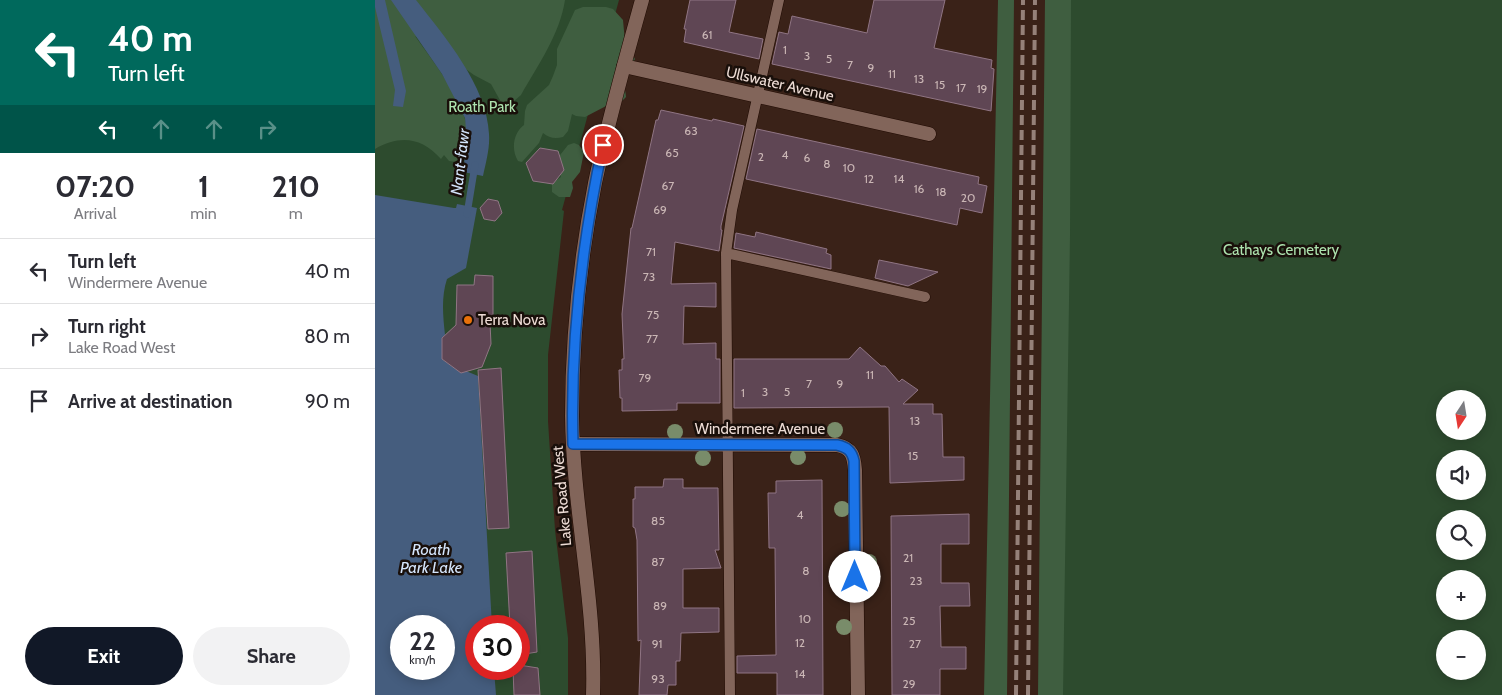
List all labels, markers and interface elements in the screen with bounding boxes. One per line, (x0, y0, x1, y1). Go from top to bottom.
text: 40 m (108, 17, 193, 60)
icon: left (25, 20, 90, 85)
house number: 61 (702, 27, 712, 42)
house number: 1 (783, 42, 787, 57)
house number: 3 (804, 48, 810, 63)
house number: 5 (826, 51, 832, 66)
house number: 7 (847, 57, 853, 72)
text: Turn left (108, 60, 185, 87)
house number: 9 (868, 60, 875, 75)
street label: Ullswater Avenue (724, 63, 836, 105)
house number: 11 (888, 66, 896, 81)
house number: 13 (914, 71, 924, 86)
house number: 15 (935, 77, 945, 92)
house number: 17 (956, 80, 966, 95)
house number: 19 (977, 81, 988, 96)
park label: Roath Park (448, 98, 516, 116)
icon: left (94, 115, 122, 143)
icon: ahead (147, 115, 175, 143)
icon: ahead (200, 115, 228, 143)
icon: right (253, 115, 281, 143)
house number: 63 (684, 123, 698, 138)
pin (582, 124, 624, 166)
water label: Nant-fawr (446, 127, 474, 196)
icon: arrive (589, 131, 617, 159)
house number: 65 (665, 145, 679, 160)
house number: 4 (782, 147, 789, 162)
house number: 2 (758, 149, 764, 164)
house number: 6 (804, 150, 811, 165)
house number: 8 (823, 156, 831, 171)
house number: 10 (843, 160, 855, 175)
text: 07:20 (55, 168, 135, 205)
text: 1 (198, 168, 209, 205)
text: 210 (272, 168, 320, 205)
house number: 12 (864, 171, 874, 186)
house number: 14 (894, 171, 904, 186)
house number: 67 (662, 178, 674, 193)
house number: 16 (914, 181, 925, 196)
house number: 18 (935, 184, 947, 199)
house number: 20 (961, 190, 975, 205)
house number: 69 (653, 202, 667, 217)
text: Arrival (74, 204, 116, 223)
text: min (190, 204, 217, 223)
text: m (289, 204, 303, 223)
park label: Cathays Cemetery (1223, 241, 1339, 259)
house number: 71 (646, 244, 656, 259)
text: Turn left (68, 250, 136, 273)
icon: left (25, 257, 53, 285)
text: 40 m (305, 260, 350, 283)
house number: 73 (643, 269, 655, 284)
text: Windermere Avenue (68, 273, 207, 292)
house number: 75 (647, 307, 659, 322)
place label: Terra Nova (478, 311, 546, 329)
marker: Terra Nova (462, 314, 474, 326)
text: Turn right (68, 315, 146, 338)
icon: right (25, 322, 53, 350)
text: 80 m (304, 325, 350, 348)
house number: 77 (646, 331, 658, 346)
text: Lake Road West (68, 338, 175, 357)
house number: 11 (866, 367, 874, 382)
house number: 79 (639, 370, 652, 385)
house number: 7 (806, 376, 812, 391)
house number: 9 (837, 376, 844, 391)
house number: 3 (762, 384, 768, 399)
house number: 5 (784, 384, 790, 399)
house number: 1 (741, 385, 745, 400)
icon: arrive (25, 387, 53, 415)
text: Arrive at destination (68, 390, 232, 413)
text: 90 m (305, 390, 350, 413)
north arrow (1436, 390, 1486, 440)
map controls (1436, 390, 1486, 680)
house number: 13 (910, 413, 920, 428)
street label: Windermere Avenue (695, 420, 826, 438)
street label: Lake Road West (549, 445, 575, 547)
house number: 15 (908, 448, 918, 463)
button: sound (1436, 450, 1486, 500)
house number: 4 (797, 507, 804, 522)
button: search (1436, 510, 1486, 560)
house number: 85 (651, 513, 665, 528)
water label: Roath Park Lake (400, 540, 462, 577)
position arrow (828, 550, 880, 602)
house number: 21 (903, 550, 913, 565)
house number: 87 (651, 554, 665, 569)
house number: 8 (802, 563, 810, 578)
button: + (1436, 570, 1486, 620)
house number: 23 (910, 573, 922, 588)
house number: 89 (653, 598, 667, 613)
house number: 10 (799, 611, 811, 626)
house number: 25 (903, 613, 915, 628)
speed limit sign: 30 (465, 615, 530, 680)
text: 22 (409, 626, 436, 656)
button: Exit (25, 627, 183, 685)
button: Share (193, 627, 350, 685)
button: − (1436, 630, 1486, 680)
house number: 12 (795, 635, 805, 650)
house number: 91 (652, 636, 662, 651)
house number: 27 (909, 636, 921, 651)
text: km/h (409, 652, 436, 667)
house number: 14 (795, 666, 805, 681)
house number: 93 (651, 671, 665, 686)
house number: 29 (902, 676, 916, 691)

